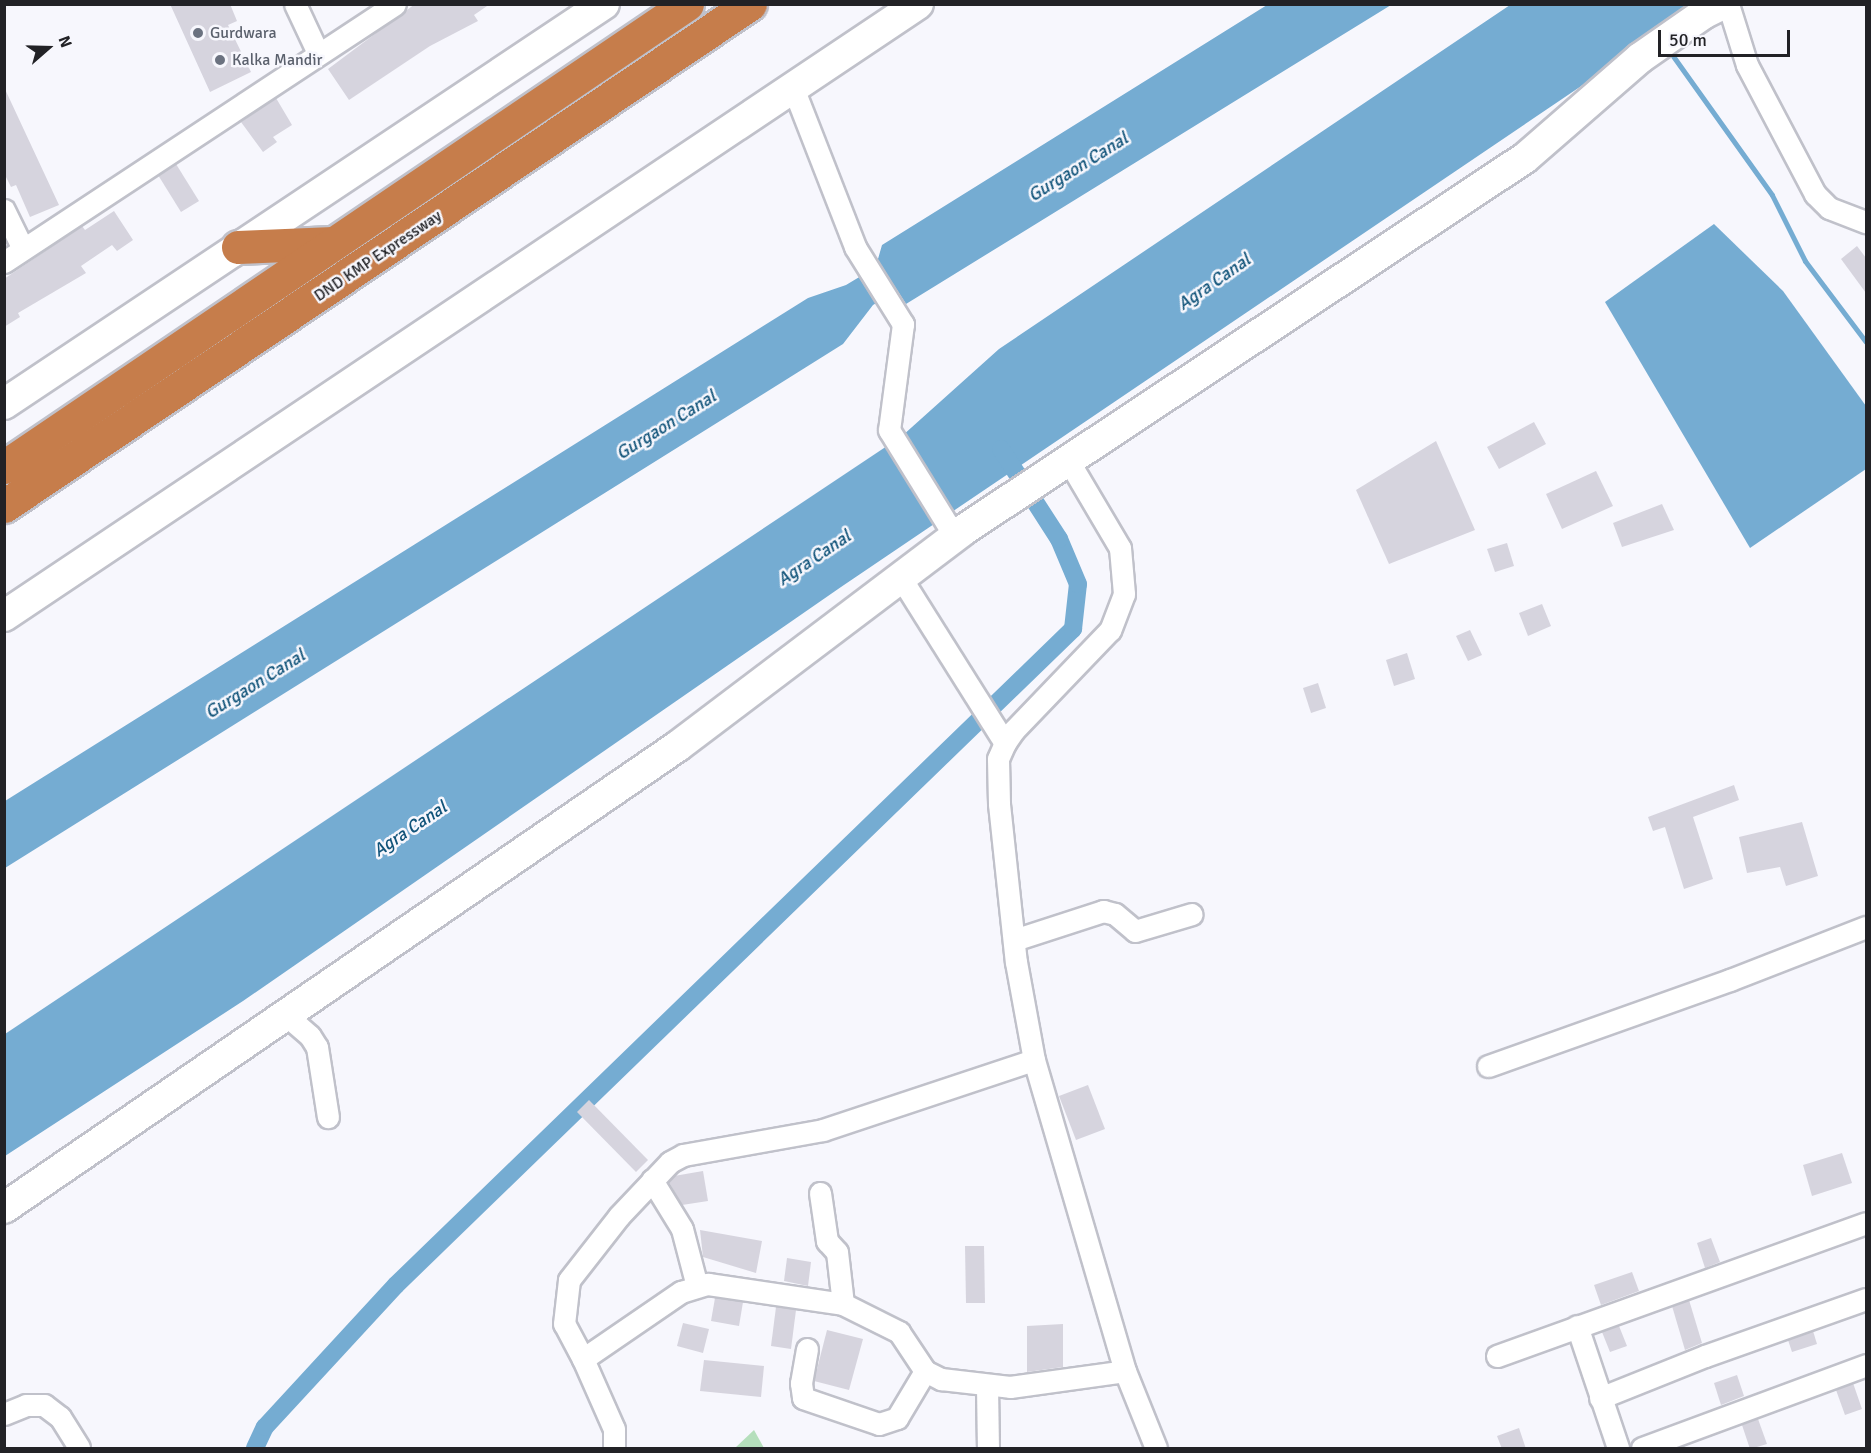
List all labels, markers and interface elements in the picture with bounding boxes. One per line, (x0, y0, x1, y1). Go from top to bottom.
north arrow (18, 18, 78, 78)
scale bar (1661, 18, 1793, 56)
place label: Gurdwara (210, 23, 277, 43)
marker: Gurdwara (191, 26, 205, 40)
text: 50 m (1669, 29, 1707, 51)
text: N (54, 33, 76, 50)
place label: Kalka Mandir (232, 50, 322, 70)
marker: Kalka Mandir (213, 53, 227, 67)
water label: Gurgaon Canal (1024, 128, 1132, 206)
street label: DND KMP Expressway (311, 206, 445, 306)
water label: Agra Canal (1173, 249, 1255, 315)
water label: Gurgaon Canal (612, 386, 720, 464)
water label: Agra Canal (773, 526, 855, 590)
water label: Gurgaon Canal (201, 645, 309, 723)
water label: Agra Canal (369, 797, 451, 861)

